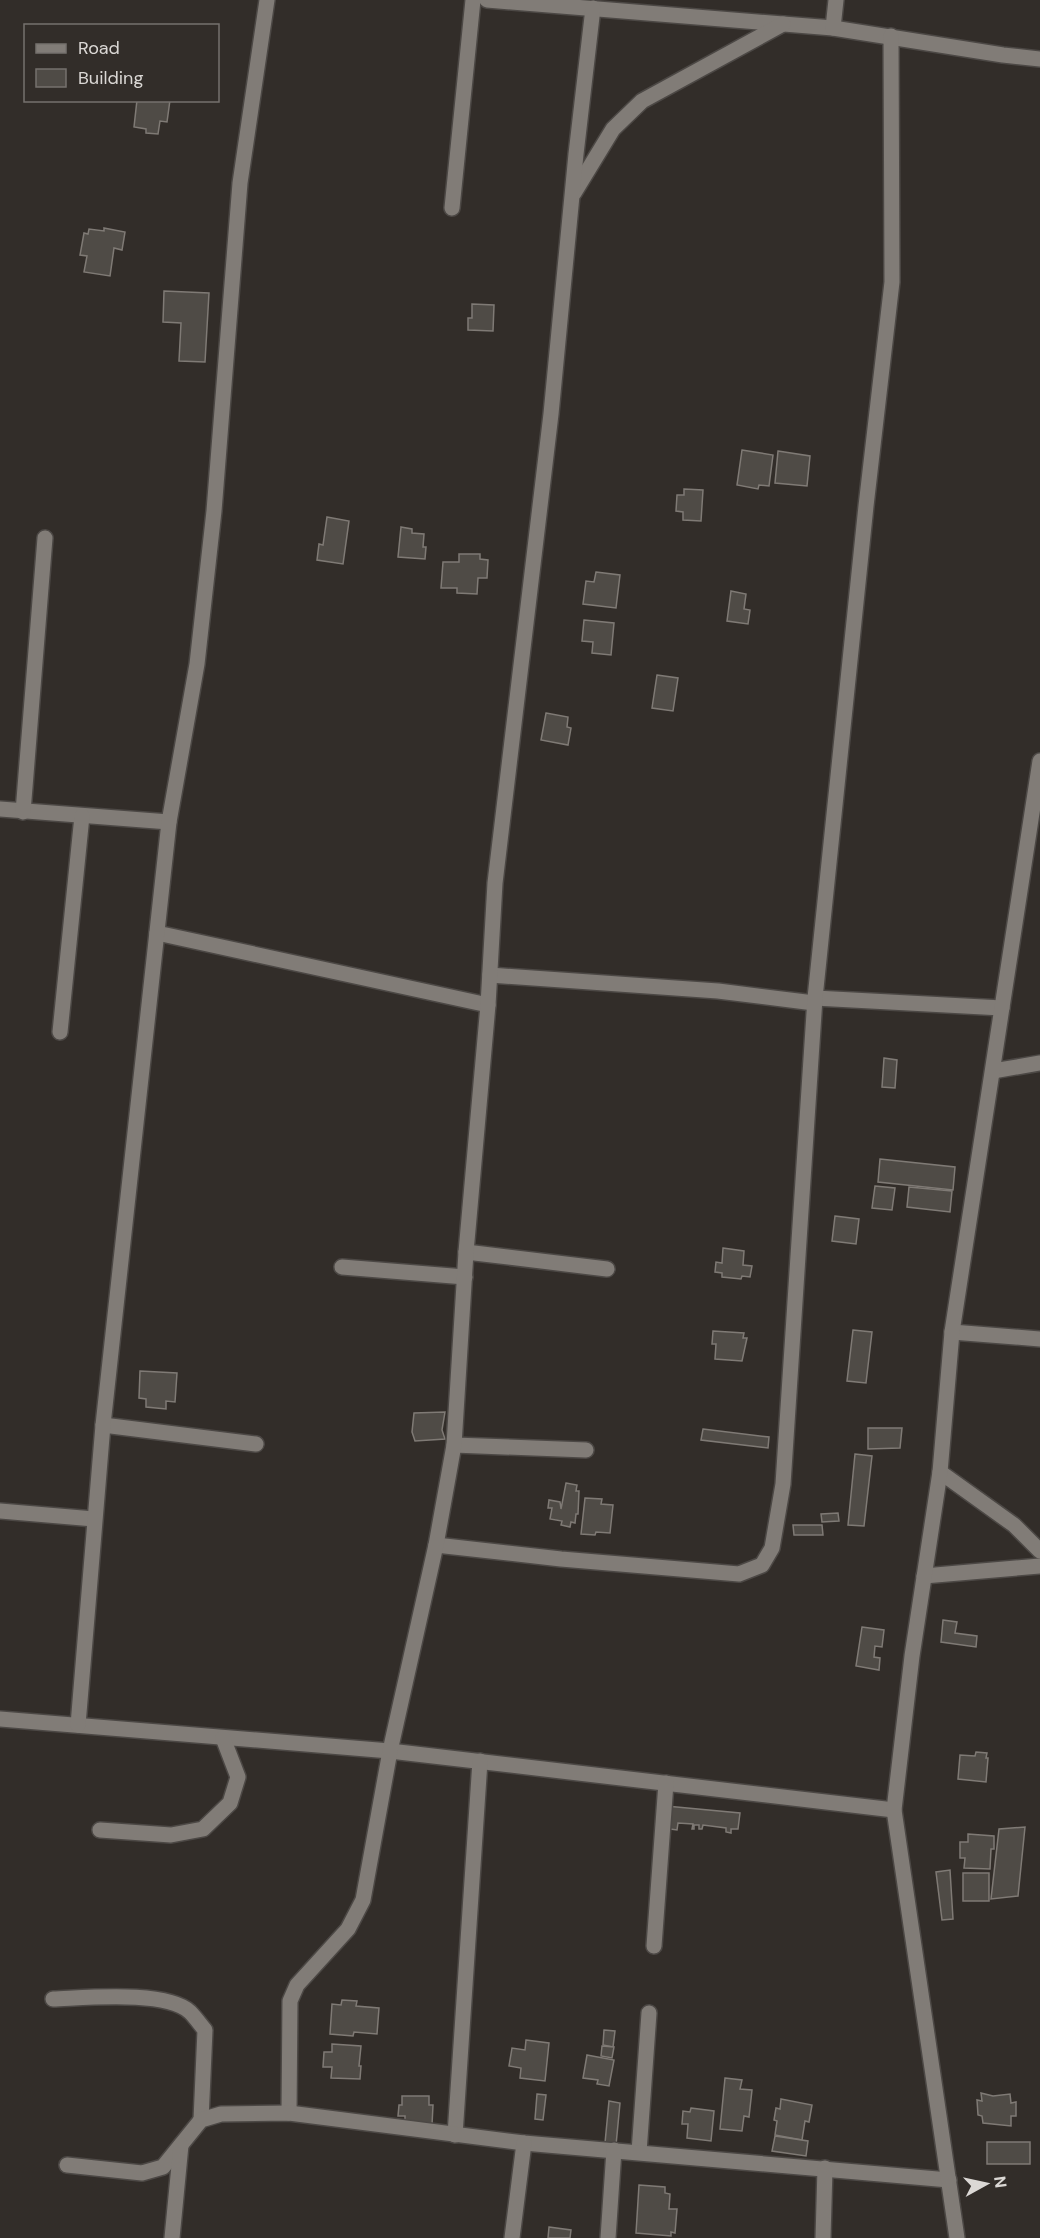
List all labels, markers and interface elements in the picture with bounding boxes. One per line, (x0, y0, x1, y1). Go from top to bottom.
legend (24, 24, 219, 102)
text: Road (78, 36, 120, 60)
text: Building (78, 66, 143, 90)
north arrow (956, 2154, 1016, 2214)
text: N (989, 2175, 1012, 2189)

